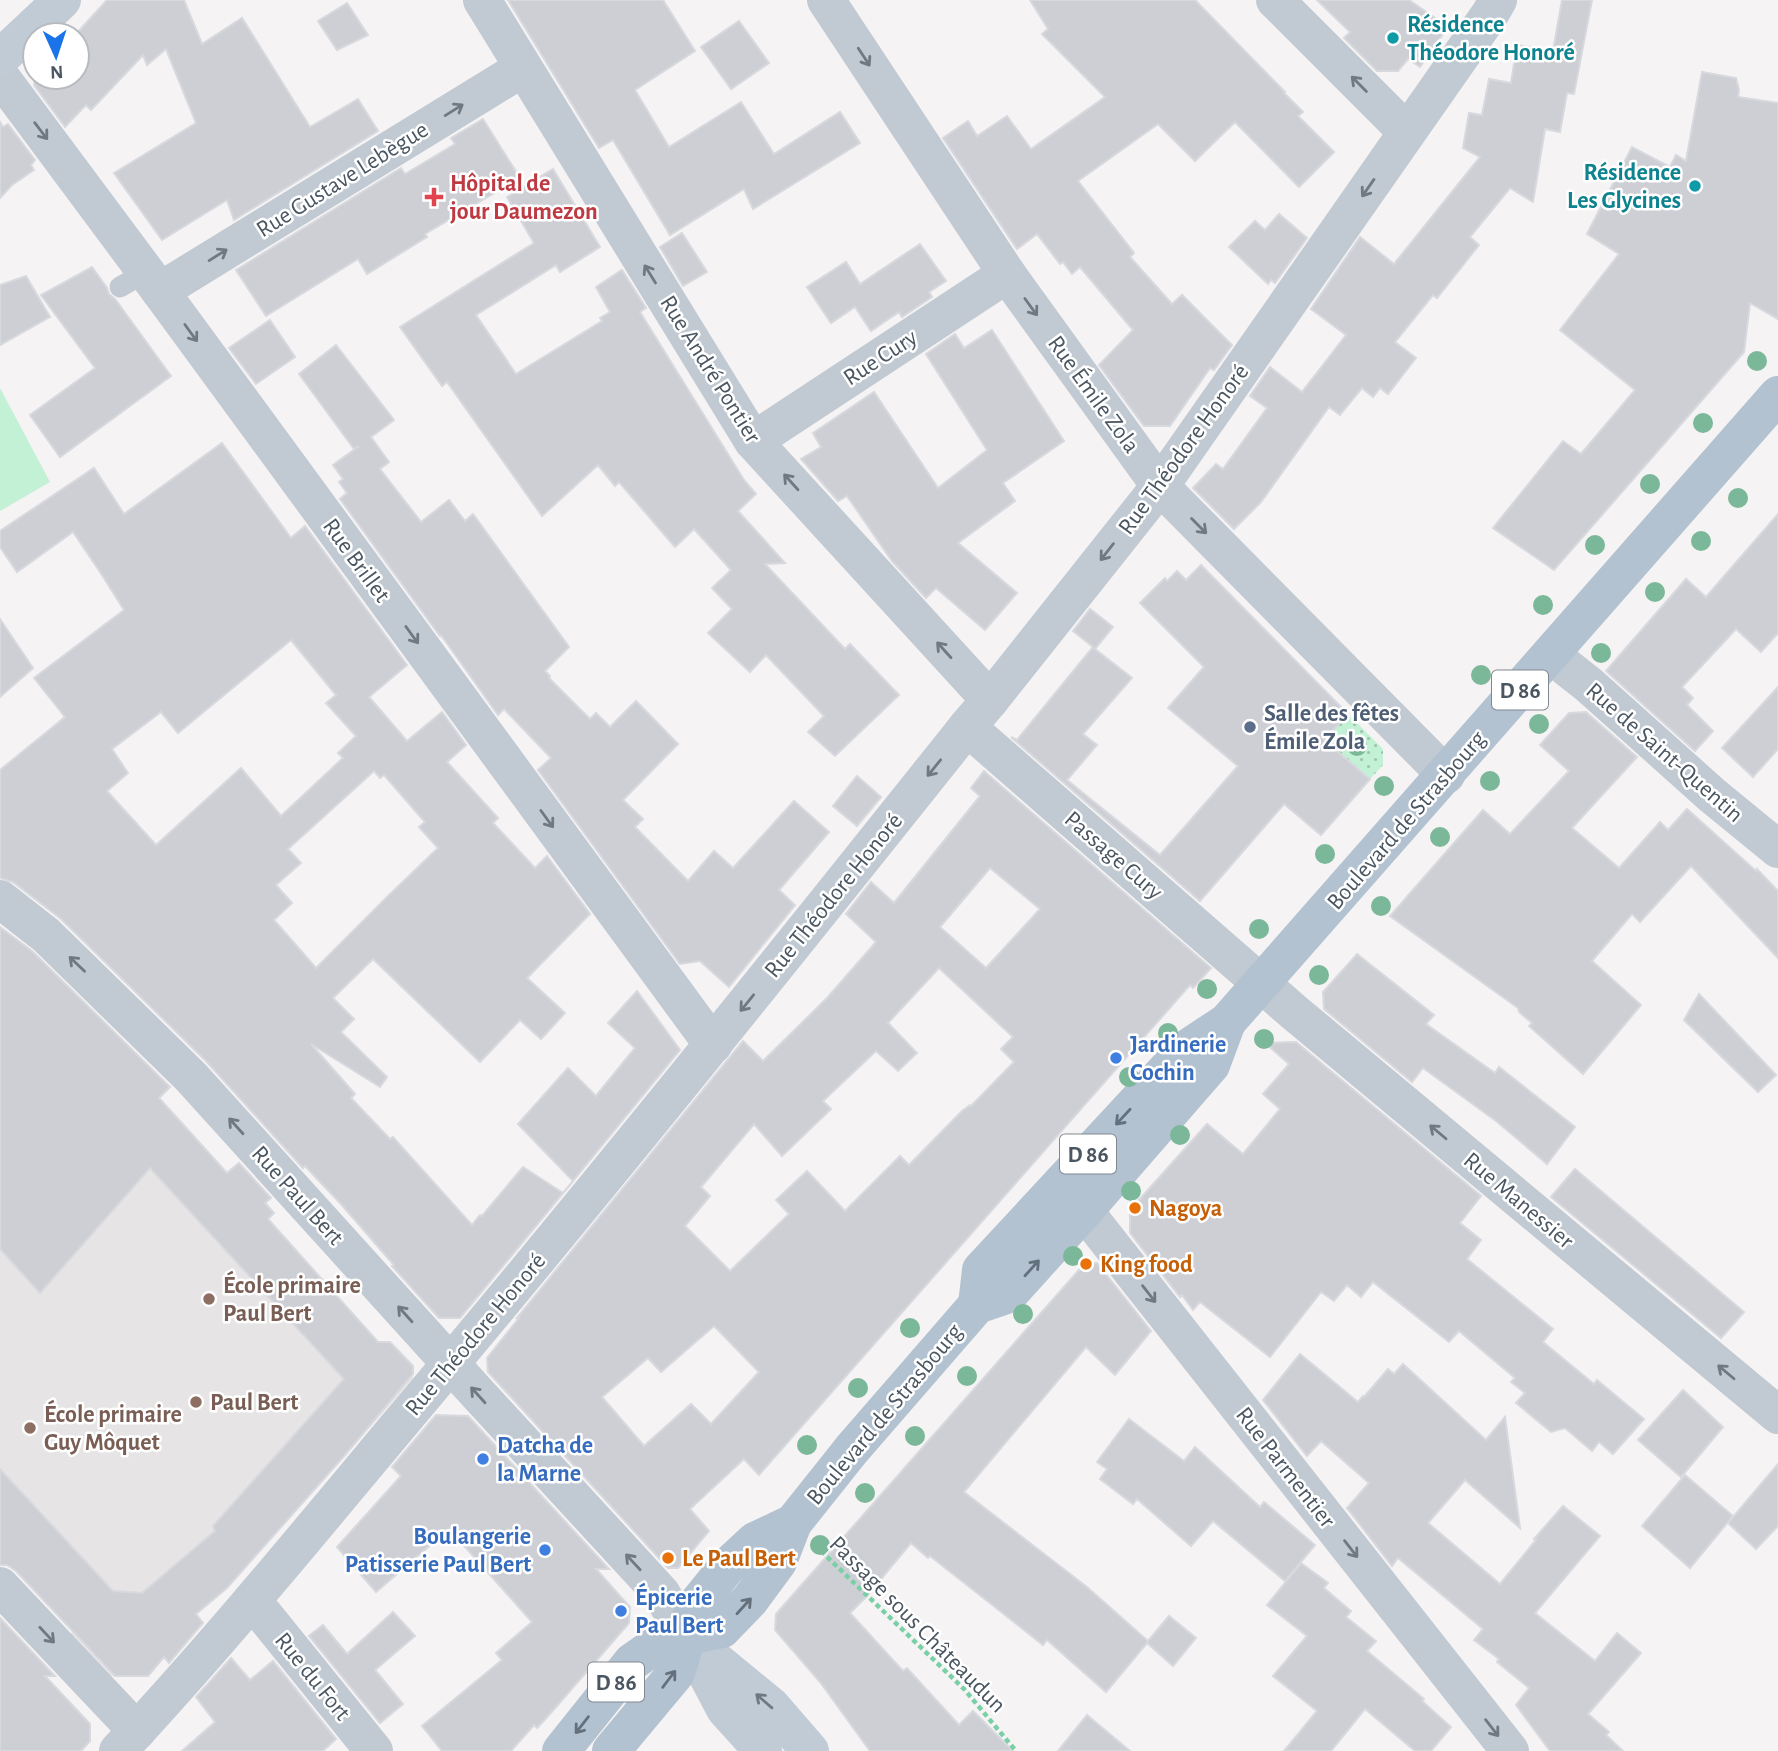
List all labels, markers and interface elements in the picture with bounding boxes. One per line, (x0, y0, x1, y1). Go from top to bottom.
place label: Résidence Théodore Honoré (1407, 13, 1575, 65)
north arrow (21, 21, 91, 91)
marker: Résidence Théodore Honoré (1385, 30, 1401, 46)
one-way arrow (857, 47, 871, 66)
text: N (50, 62, 64, 81)
one-way arrow (1350, 75, 1367, 92)
one-way arrow (443, 103, 463, 117)
street label: Rue Gustave Lebègue (253, 117, 433, 242)
one-way arrow (33, 121, 48, 140)
place label: Résidence Les Glycines (1567, 161, 1681, 213)
place label: Hôpital de jour Daumezon (450, 172, 598, 224)
one-way arrow (1361, 178, 1375, 197)
marker: Résidence Les Glycines (1687, 178, 1703, 194)
marker: Hôpital de jour Daumezon (424, 187, 444, 207)
one-way arrow (208, 248, 228, 262)
one-way arrow (643, 264, 657, 284)
street label: Rue André Pontier (655, 292, 765, 448)
one-way arrow (1024, 297, 1038, 316)
one-way arrow (184, 323, 198, 342)
street label: Rue Cury (839, 325, 922, 390)
street label: Rue Émile Zola (1043, 330, 1145, 458)
street label: Rue Théodore Honoré (1114, 360, 1253, 539)
one-way arrow (782, 474, 799, 491)
street label: Rue Brillet (318, 514, 395, 607)
one-way arrow (1191, 517, 1208, 534)
one-way arrow (1100, 542, 1115, 560)
one-way arrow (405, 625, 420, 644)
one-way arrow (936, 642, 953, 659)
road number: D 86 (1492, 670, 1548, 710)
street label: Rue de Saint-Quentin (1581, 678, 1747, 827)
place label: Salle des fêtes Émile Zola (1264, 702, 1399, 754)
marker: Salle des fêtes Émile Zola (1242, 719, 1258, 735)
street label: Boulevard de Strasbourg (1323, 727, 1491, 915)
one-way arrow (927, 758, 942, 776)
street label: Passage Cury (1060, 807, 1167, 904)
one-way arrow (540, 809, 554, 828)
street label: Rue Théodore Honoré (760, 809, 907, 982)
one-way arrow (68, 956, 85, 973)
one-way arrow (739, 993, 754, 1011)
place label: Jardinerie Cochin (1130, 1033, 1226, 1085)
marker: Jardinerie Cochin (1108, 1050, 1124, 1066)
one-way arrow (1114, 1108, 1131, 1125)
one-way arrow (228, 1117, 244, 1135)
one-way arrow (1429, 1124, 1447, 1140)
road number: D 86 (1060, 1134, 1116, 1174)
street label: Rue Paul Bert (247, 1141, 348, 1250)
street label: Rue Manessier (1459, 1148, 1578, 1254)
place label: Nagoya (1149, 1197, 1222, 1221)
marker: Nagoya (1127, 1200, 1143, 1216)
street label: Rue Théodore Honoré (401, 1249, 550, 1420)
place label: King food (1100, 1253, 1193, 1277)
marker: King food (1078, 1256, 1094, 1272)
one-way arrow (1024, 1259, 1040, 1277)
place label: École primaire Paul Bert (223, 1270, 361, 1326)
one-way arrow (1142, 1284, 1157, 1302)
marker: École primaire Paul Bert (201, 1291, 217, 1307)
one-way arrow (397, 1305, 413, 1323)
street label: Boulevard de Strasbourg (802, 1319, 967, 1510)
one-way arrow (1717, 1364, 1735, 1379)
one-way arrow (470, 1387, 487, 1404)
place label: Paul Bert (210, 1391, 298, 1415)
marker: Paul Bert (188, 1394, 204, 1410)
place label: École primaire Guy Môquet (44, 1399, 182, 1455)
street label: Rue Parmentier (1231, 1403, 1340, 1533)
marker: École primaire Guy Môquet (22, 1420, 38, 1436)
place label: Datcha de la Marne (497, 1434, 593, 1486)
marker: Datcha de la Marne (475, 1451, 491, 1467)
place label: Boulangerie Patisserie Paul Bert (345, 1525, 531, 1577)
street label: Passage sous Châteaudun (824, 1532, 1010, 1718)
one-way arrow (1343, 1540, 1358, 1558)
marker: Boulangerie Patisserie Paul Bert (537, 1542, 553, 1558)
place label: Le Paul Bert (682, 1547, 796, 1571)
marker: Le Paul Bert (660, 1550, 676, 1566)
one-way arrow (624, 1554, 641, 1571)
place label: Épicerie Paul Bert (635, 1582, 723, 1638)
one-way arrow (736, 1597, 752, 1615)
marker: Épicerie Paul Bert (613, 1603, 629, 1619)
one-way arrow (38, 1627, 55, 1644)
street label: Rue du Fort (270, 1628, 355, 1725)
road number: D 86 (588, 1662, 644, 1702)
one-way arrow (662, 1671, 677, 1689)
one-way arrow (755, 1693, 773, 1709)
one-way arrow (575, 1715, 590, 1733)
one-way arrow (1484, 1718, 1499, 1736)

